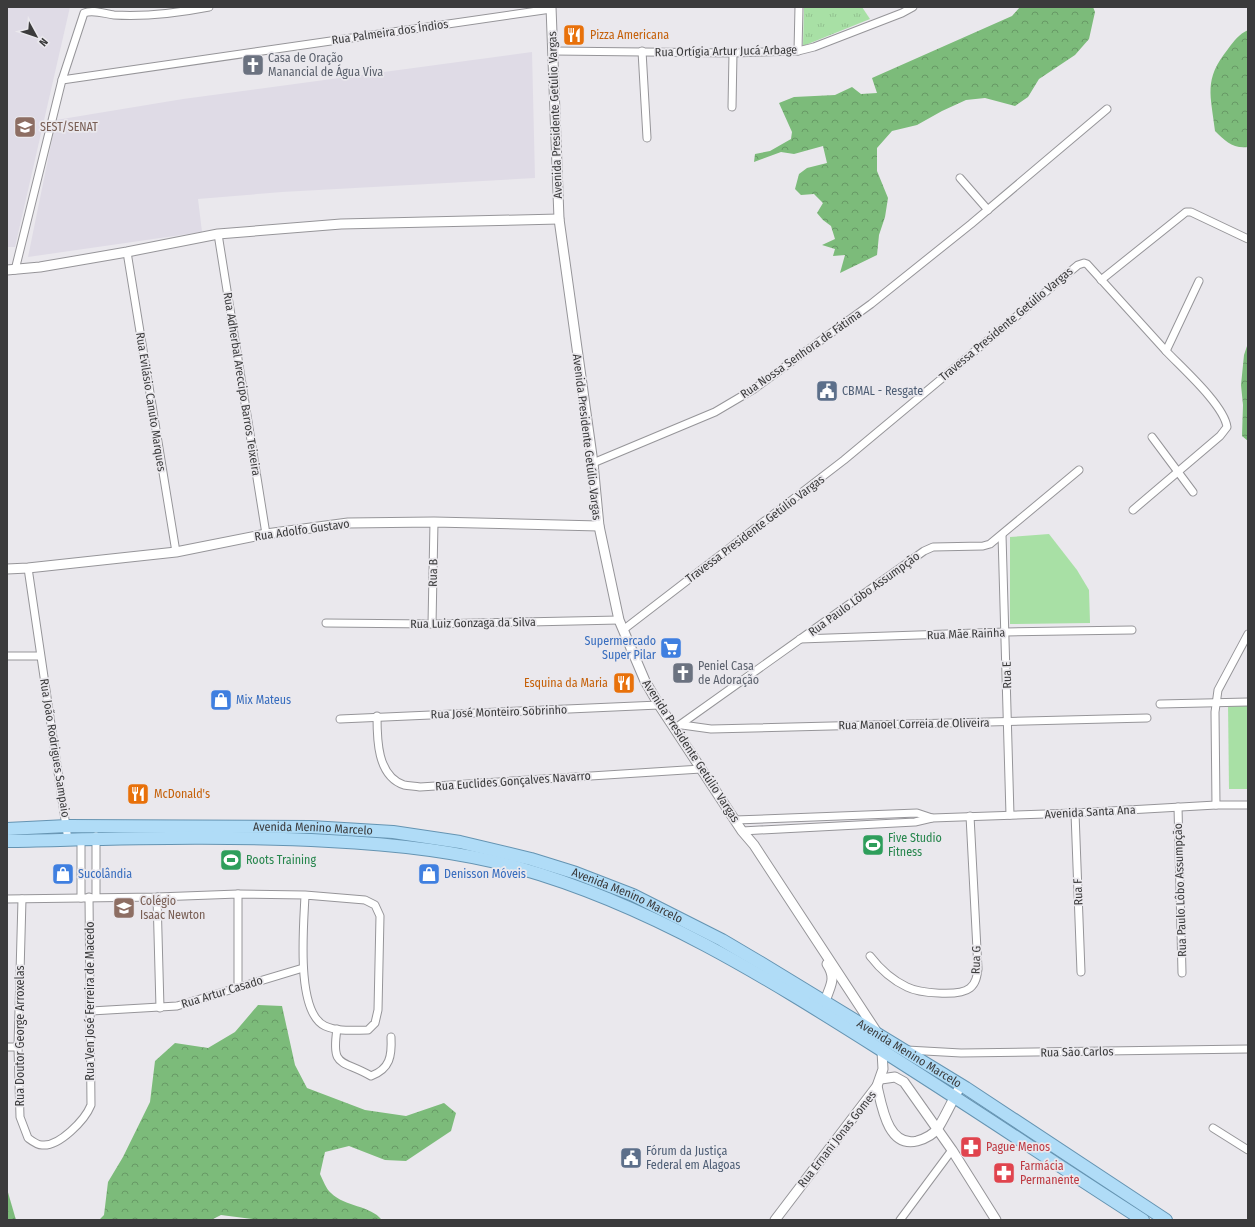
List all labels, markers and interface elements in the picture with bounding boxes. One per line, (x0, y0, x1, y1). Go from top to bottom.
north arrow (16, 16, 56, 56)
street label: Rua Palmeira dos Índios (331, 16, 449, 47)
restaurant icon: Pizza Americana (561, 22, 587, 48)
place label: Pizza Americana (590, 28, 669, 42)
street label: Avenida Presidente Getúlio Vargas (545, 31, 565, 199)
text: N (36, 35, 50, 49)
street label: Rua Ortígia Artur Jucá Arbage (655, 43, 797, 59)
place label: Casa de Oração Manancial de Água Viva (268, 51, 383, 79)
church icon: Casa de Oração Manancial de Água Viva (240, 52, 266, 78)
school or university icon: SEST/SENAT (12, 114, 38, 140)
place label: SEST/SENAT (40, 120, 98, 134)
street label: Travessa Presidente Getúlio Vargas (936, 264, 1076, 384)
street label: Rua Adherbal Areccipo Barros Teixeira (221, 291, 263, 477)
street label: Rua Nossa Senhora de Fátima (738, 307, 864, 401)
street label: Rua Evilásio Canuto Marques (133, 331, 169, 473)
street label: Avenida Presidente Getúlio Vargas (570, 353, 604, 521)
public building icon: CBMAL - Resgate (814, 378, 840, 404)
place label: CBMAL - Resgate (842, 384, 923, 398)
street label: Travessa Presidente Getúlio Vargas (683, 472, 827, 586)
street label: Rua Adolfo Gustavo (254, 516, 350, 544)
street label: Rua Paulo Lôbo Assumpção (806, 549, 922, 639)
street label: Rua B (426, 558, 440, 587)
street label: Rua Luiz Gonzaga da Silva (410, 615, 536, 631)
street label: Rua Mãe Rainha (927, 626, 1006, 642)
place label: Supermercado Super Pilar (585, 634, 657, 662)
supermarket icon: Supermercado Super Pilar (658, 635, 684, 661)
place label: Peniel Casa de Adoração (698, 659, 759, 687)
church icon: Peniel Casa de Adoração (670, 660, 696, 686)
street label: Rua E (1000, 661, 1014, 689)
restaurant icon: Esquina da Maria (611, 670, 637, 696)
place label: Esquina da Maria (524, 676, 608, 690)
street label: Rua João Rodrigues Sampaio (37, 677, 73, 819)
street label: Avenida Presidente Getúlio Vargas (640, 677, 742, 825)
shop icon: Mix Mateus (208, 687, 234, 713)
place label: Mix Mateus (236, 693, 291, 707)
street label: Rua José Monteiro Sobrinho (430, 703, 568, 721)
street label: Rua Manoel Correia de Oliveira (838, 716, 990, 732)
street label: Rua Euclides Gonçalves Navarro (435, 769, 591, 793)
restaurant icon: McDonald's (125, 781, 151, 807)
place label: McDonald's (154, 787, 210, 801)
street label: Avenida Santa Ana (1044, 803, 1136, 821)
street label: Avenida Menino Marcelo (253, 820, 373, 838)
street label: Rua Paulo Lôbo Assumpção (1171, 823, 1189, 957)
place label: Five Studio Fitness (888, 831, 942, 859)
sports icon: Five Studio Fitness (860, 832, 886, 858)
sports icon: Roots Training (218, 847, 244, 873)
place label: Roots Training (246, 853, 316, 867)
shop icon: Sucolândia (50, 861, 76, 887)
shop icon: Denisson Móveis (416, 861, 442, 887)
street label: Avenida Menino Marcelo (570, 865, 685, 926)
place label: Sucolândia (78, 867, 132, 881)
place label: Denisson Móveis (444, 867, 526, 881)
street label: Rua F (1071, 878, 1085, 906)
place label: Colégio Isaac Newton (140, 894, 205, 922)
school or university icon: Colégio Isaac Newton (111, 895, 137, 921)
street label: Rua Ven José Ferreira de Macedo (83, 921, 97, 1081)
street label: Rua G (969, 945, 983, 974)
street label: Rua Doutor George Arroxelas (13, 965, 27, 1107)
street label: Rua Artur Casado (179, 973, 265, 1011)
street label: Avenida Menino Marcelo (855, 1016, 964, 1091)
street label: Rua São Carlos (1040, 1044, 1114, 1060)
street label: Rua Ernani Jonas Gomes (795, 1088, 879, 1190)
pharmacy icon: Pague Menos (958, 1134, 984, 1160)
place label: Pague Menos (986, 1140, 1050, 1154)
place label: Fórum da Justiça Federal em Alagoas (646, 1144, 740, 1172)
public building icon: Fórum da Justiça Federal em Alagoas (618, 1145, 644, 1171)
place label: Farmácia Permanente (1020, 1159, 1079, 1187)
pharmacy icon: Farmácia Permanente (991, 1160, 1017, 1186)

